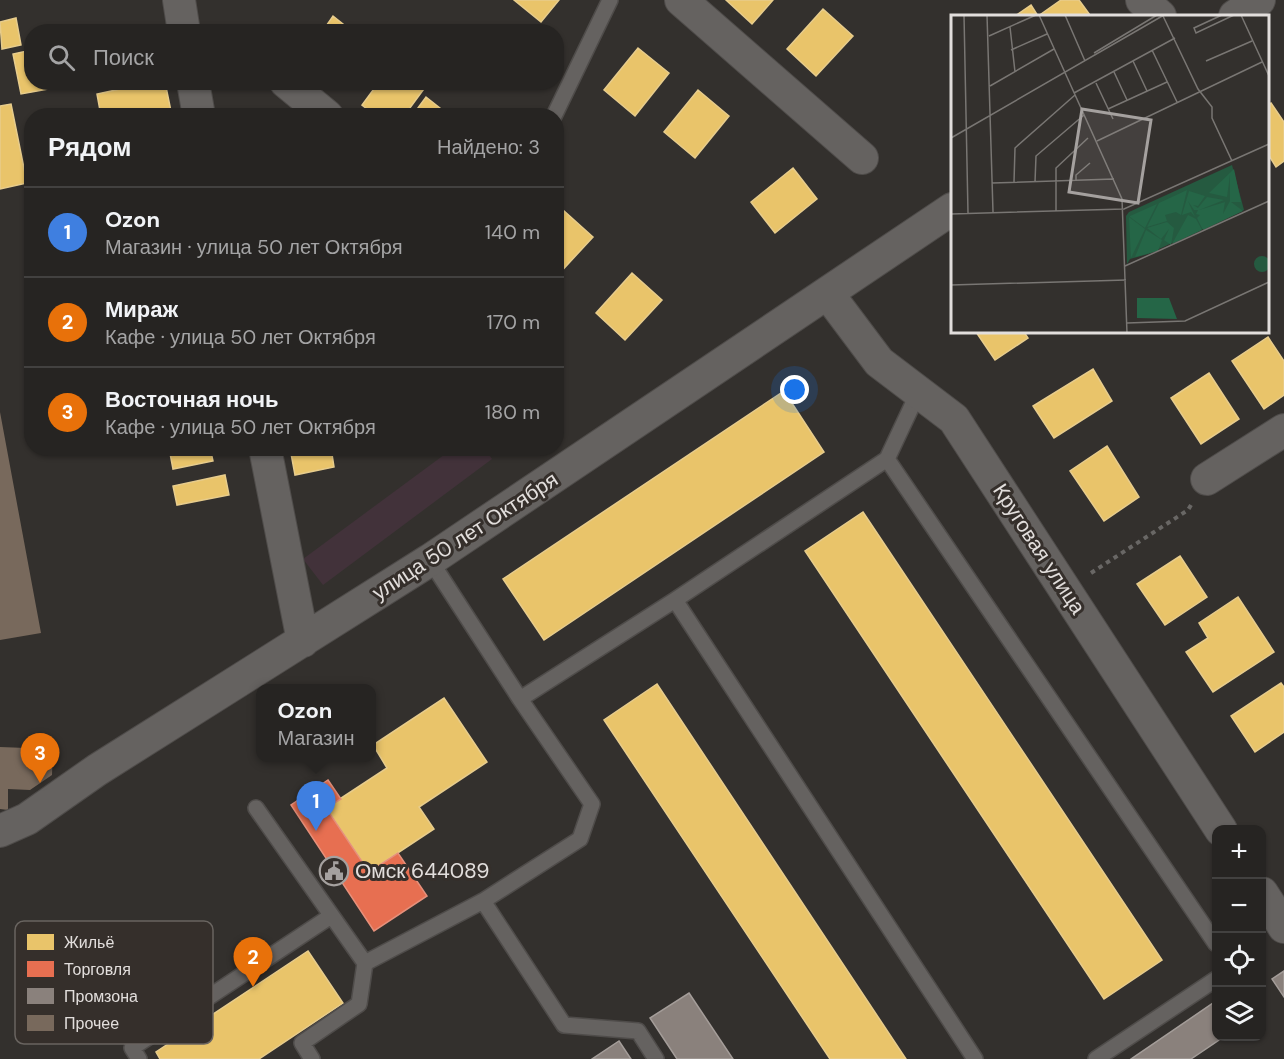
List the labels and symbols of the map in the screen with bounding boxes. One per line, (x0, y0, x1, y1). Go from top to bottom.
inset map (951, 15, 1269, 333)
your location (780, 375, 809, 404)
street label: улица 50 лет Октября (367, 465, 563, 607)
street label: Круговая улица (986, 478, 1092, 620)
pin: 3 (20, 734, 60, 783)
pin: 1 (296, 782, 336, 831)
public building icon: Омск 644089 (318, 855, 350, 887)
place label: Омск 644089 (355, 857, 489, 885)
legend (15, 921, 213, 1044)
text: Жильё (64, 932, 114, 953)
pin: 2 (234, 938, 272, 987)
text: Торговля (64, 959, 131, 980)
text: Промзона (64, 986, 138, 1007)
text: Прочее (64, 1013, 119, 1034)

